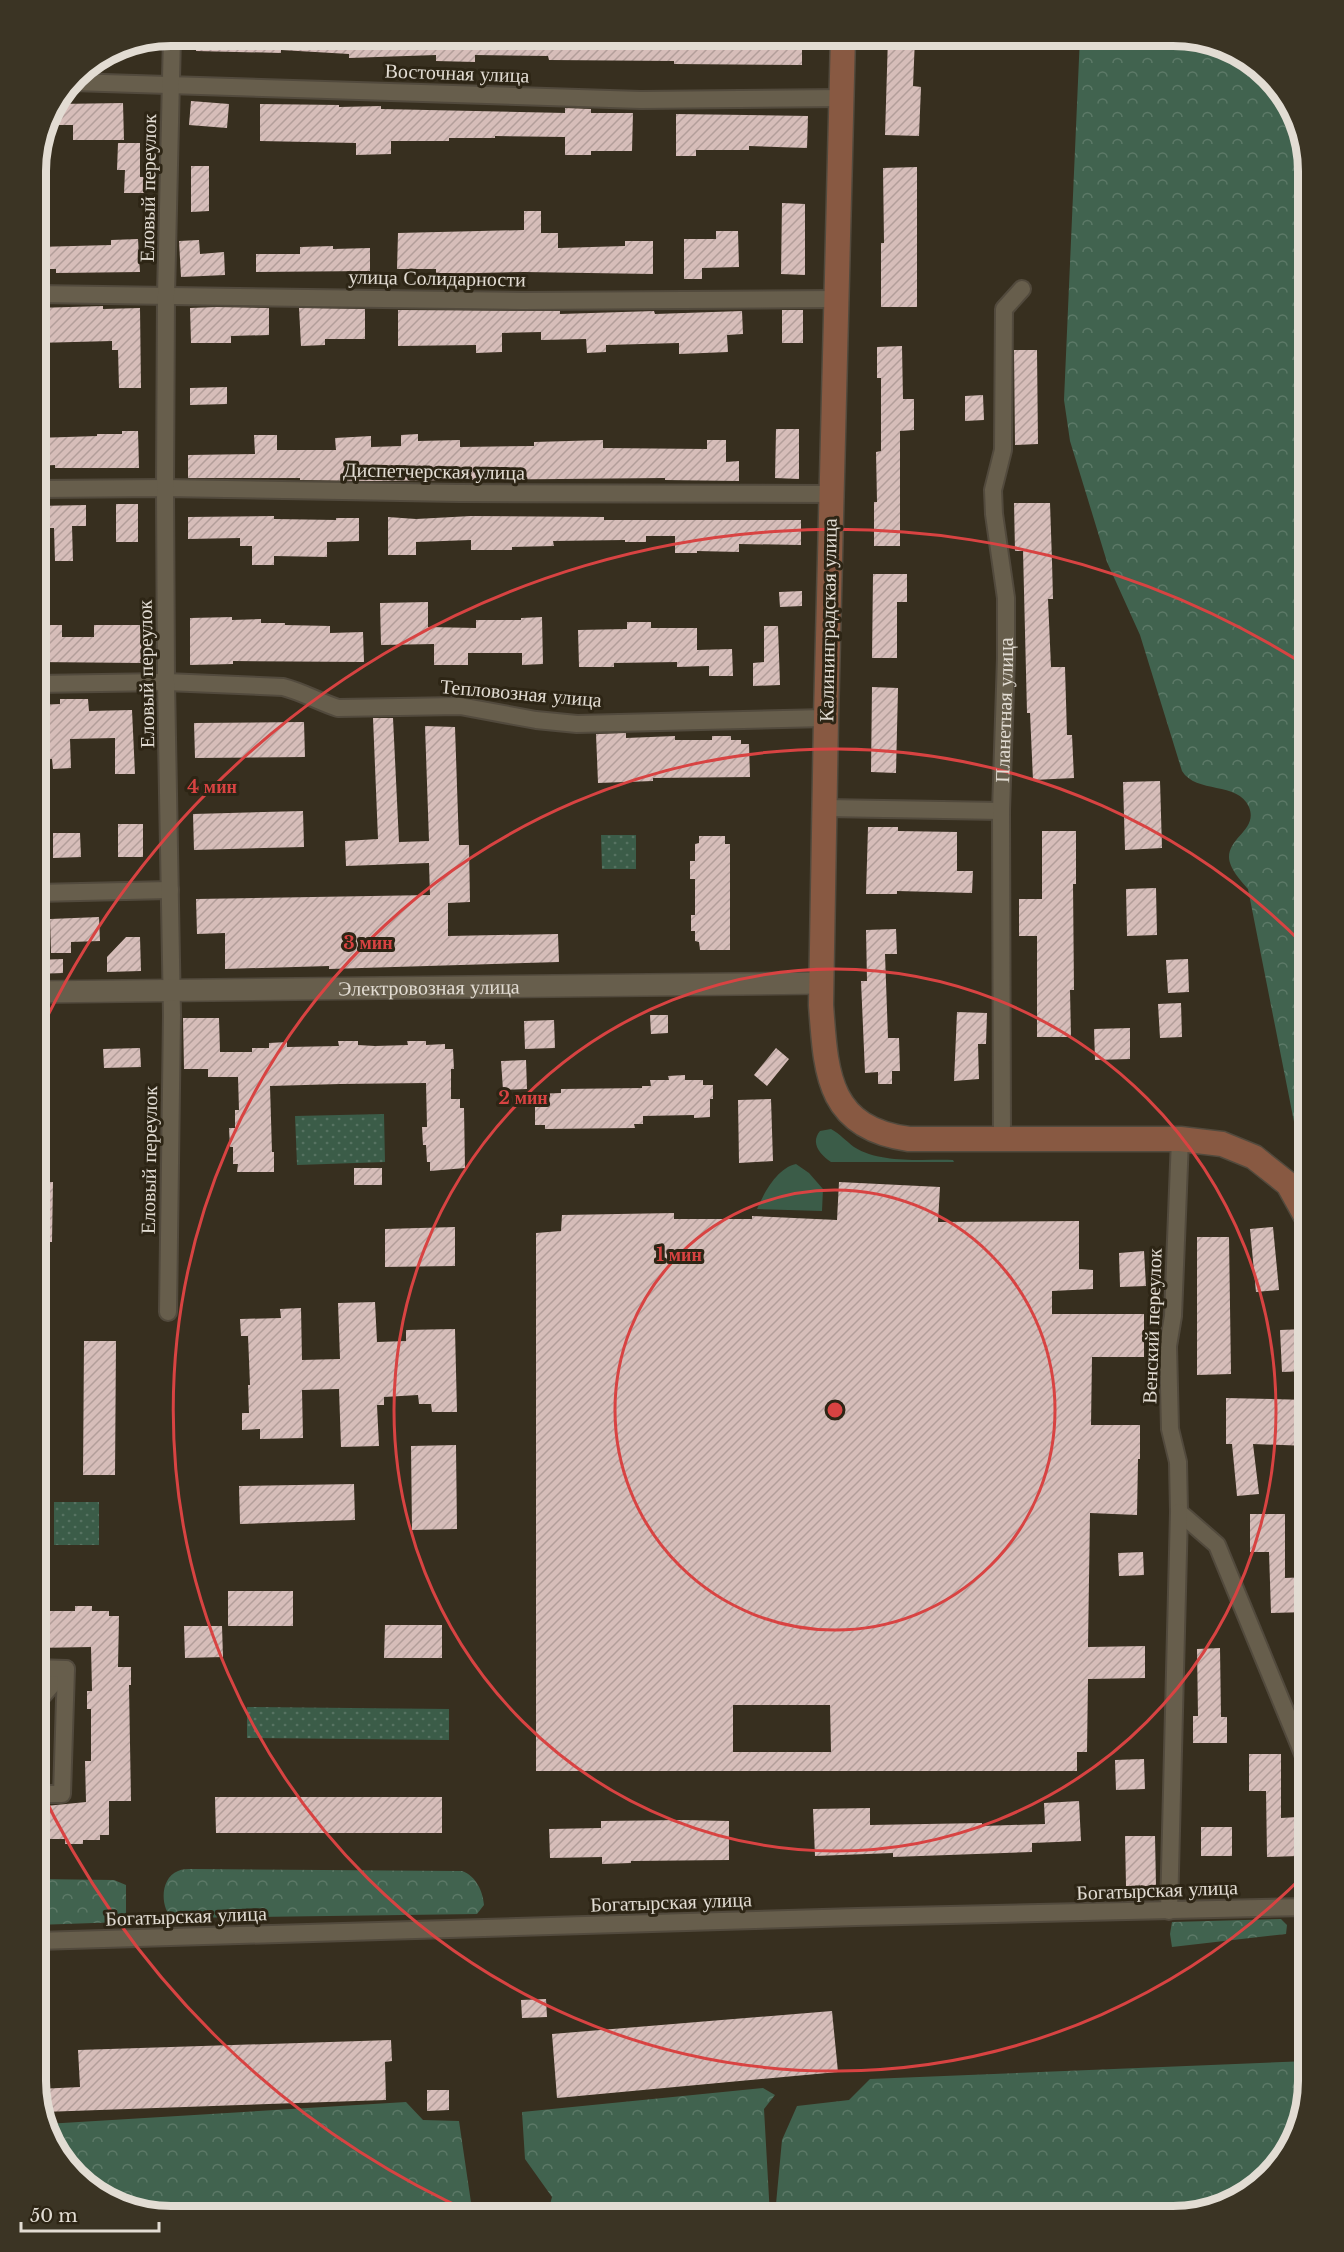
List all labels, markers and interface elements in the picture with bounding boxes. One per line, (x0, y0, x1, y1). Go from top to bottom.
street label: Восточная улица (384, 58, 530, 88)
street label: Еловый переулок (135, 113, 161, 262)
street label: улица Солидарности (348, 264, 526, 292)
street label: Диспетчерская улица (343, 457, 525, 485)
street label: Калининградская улица (814, 518, 842, 722)
street label: Еловый переулок (133, 599, 159, 748)
street label: Планетная улица (990, 637, 1018, 783)
street label: Тепловозная улица (439, 674, 603, 712)
text: 4 мин (187, 776, 237, 798)
text: 3 мин (343, 932, 393, 954)
street label: Электровозная улица (338, 974, 520, 1001)
street label: Еловый переулок (136, 1085, 162, 1234)
text: 2 мин (498, 1087, 548, 1109)
text: 1 мин (656, 1244, 702, 1266)
street label: Венский переулок (1137, 1248, 1167, 1404)
centre of rings (825, 1400, 845, 1420)
street label: Богатырская улица (1076, 1875, 1238, 1905)
street label: Богатырская улица (590, 1887, 752, 1917)
street label: Богатырская улица (105, 1901, 267, 1931)
scale bar (21, 2195, 159, 2233)
text: 50 m (30, 2205, 78, 2227)

